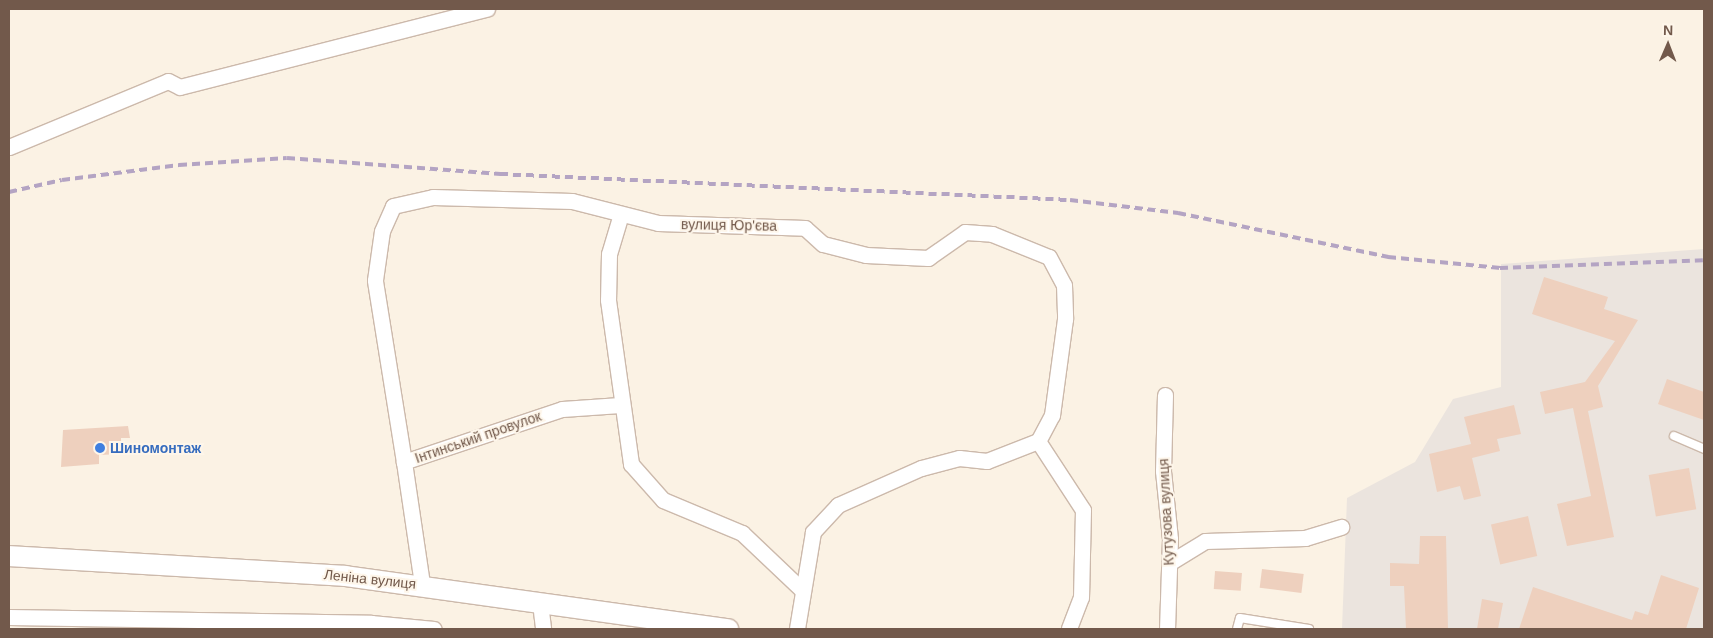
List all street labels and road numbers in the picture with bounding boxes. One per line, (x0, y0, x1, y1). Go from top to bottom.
street label: вулиця Юр'єва (681, 216, 777, 234)
street label: Інтинський провулок (413, 407, 543, 467)
street label: Кутузова вулиця (1155, 458, 1177, 566)
street label: Леніна вулиця (323, 566, 417, 592)

